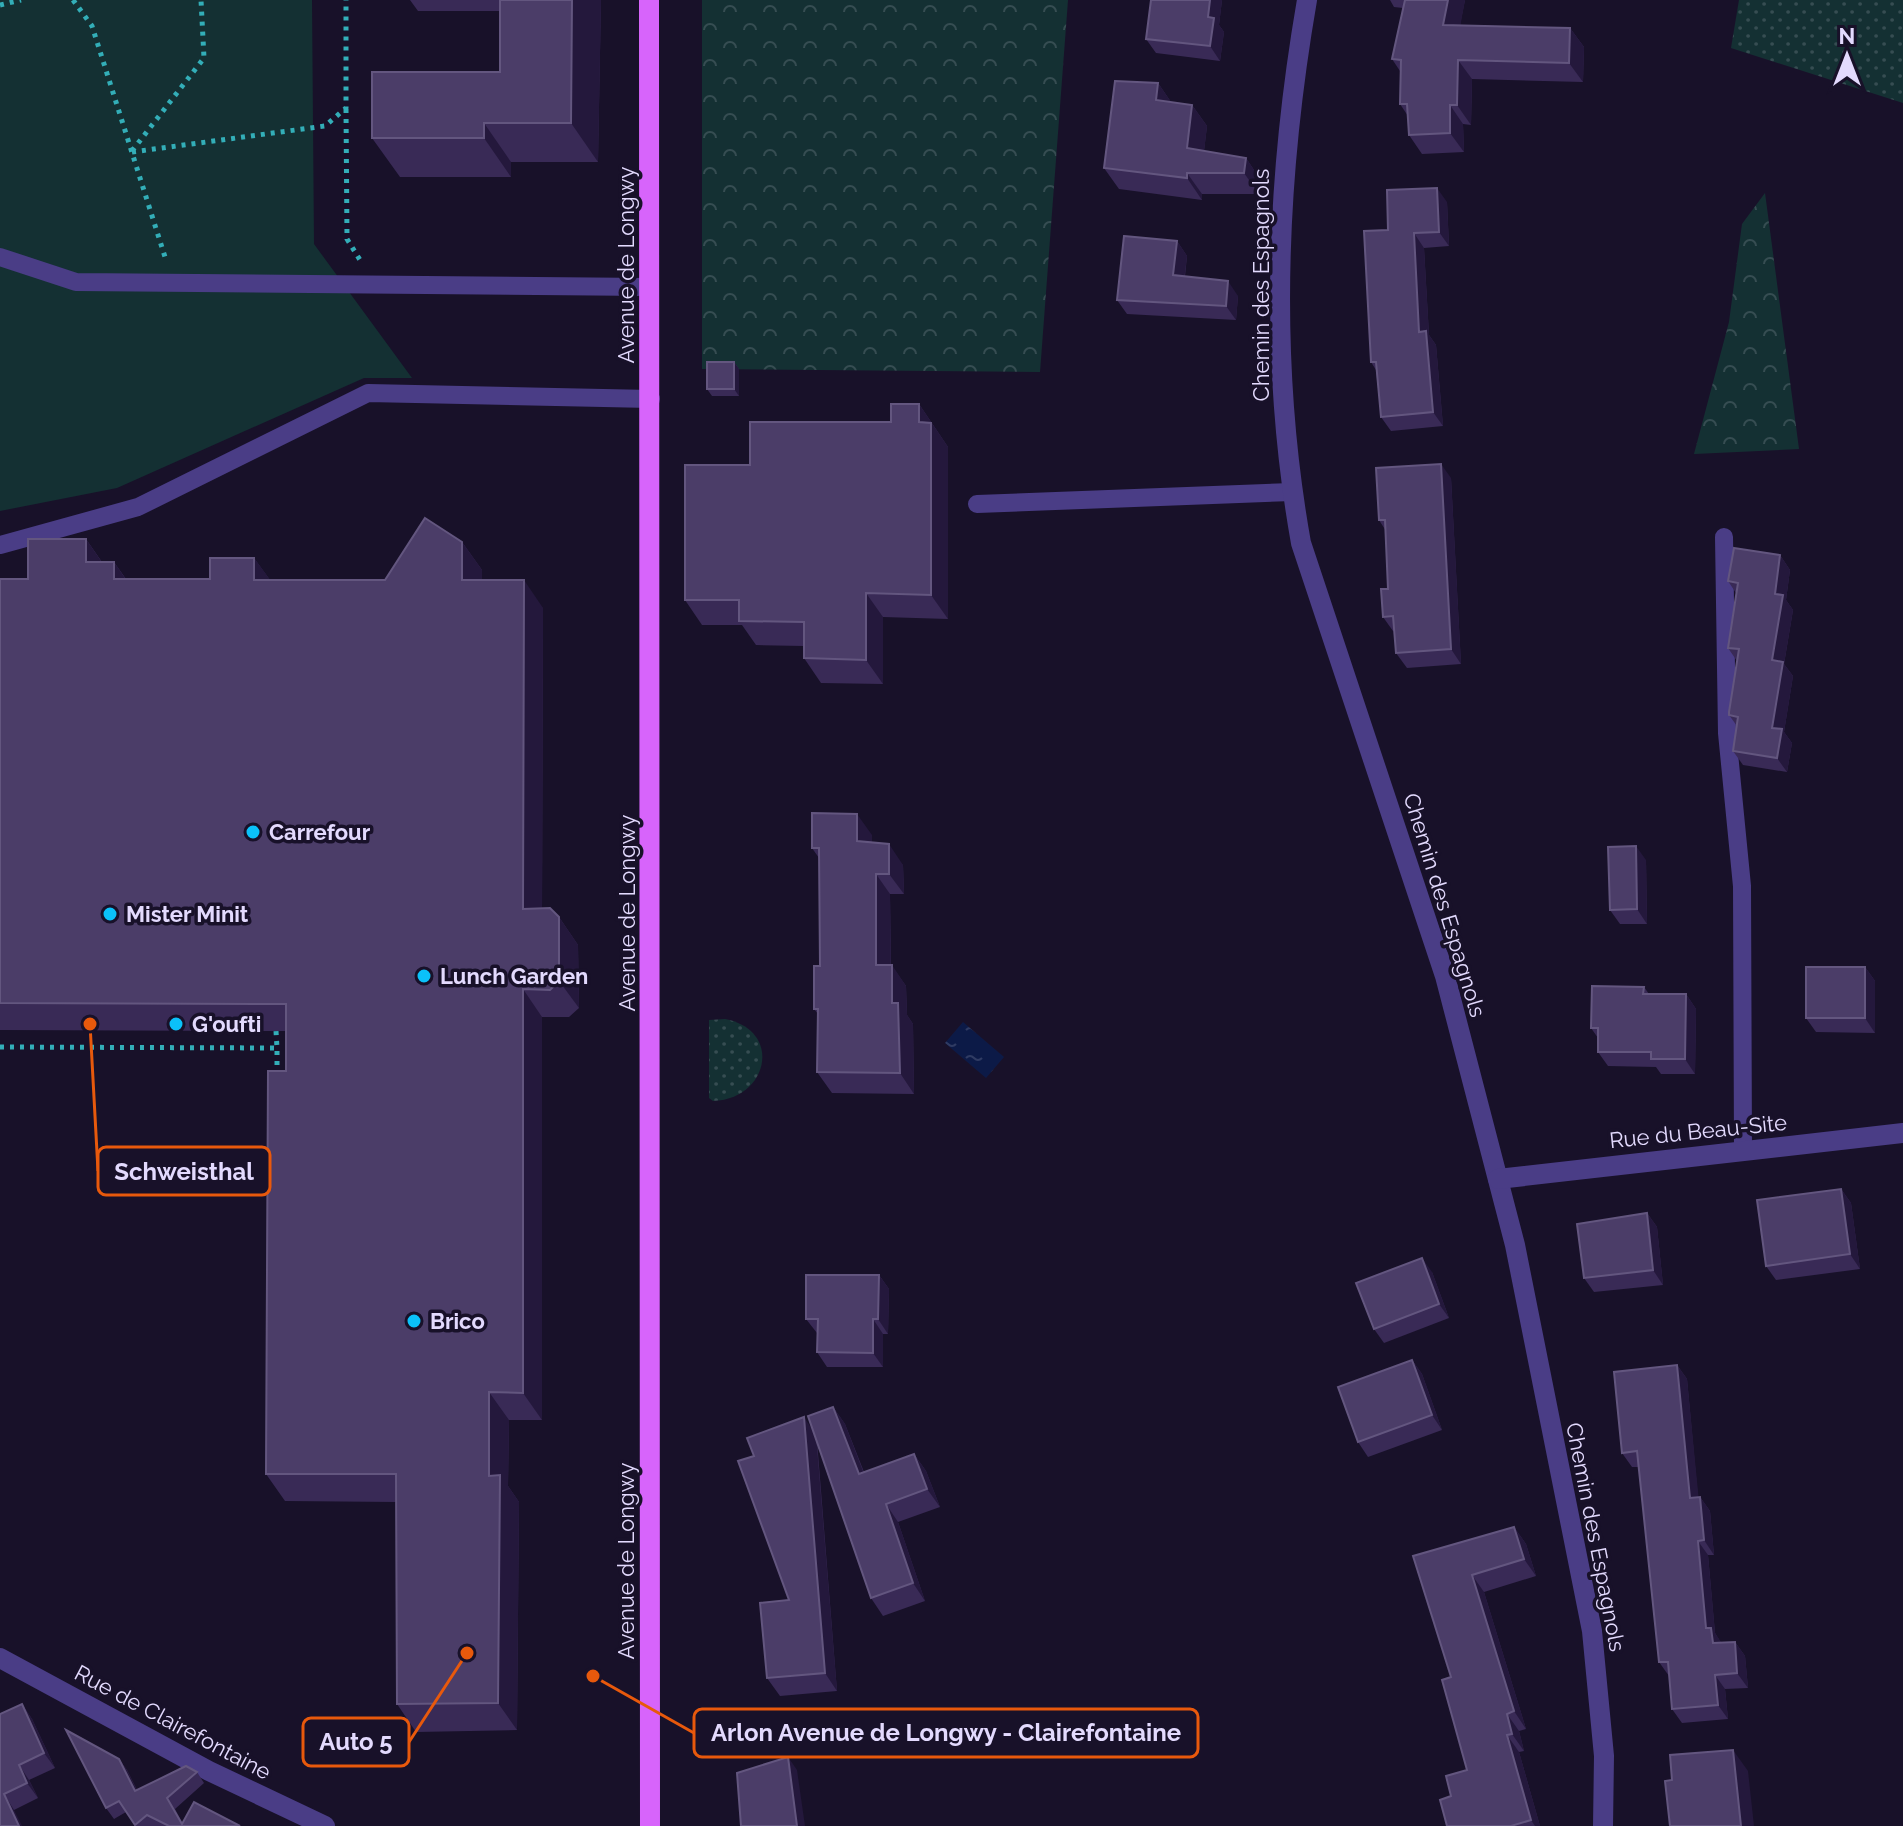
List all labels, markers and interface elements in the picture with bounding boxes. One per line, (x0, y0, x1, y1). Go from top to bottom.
north arrow (1807, 16, 1887, 96)
text: N (1839, 23, 1855, 49)
street label: Avenue de Longwy (613, 166, 639, 363)
street label: Chemin des Espagnols (1248, 169, 1274, 401)
street label: Chemin des Espagnols (1399, 790, 1491, 1020)
street label: Avenue de Longwy (614, 814, 640, 1011)
place label: Carrefour (269, 819, 371, 845)
marker: Carrefour (244, 823, 262, 841)
place label: Mister Minit (126, 901, 249, 927)
marker: Mister Minit (101, 905, 119, 923)
place label: Lunch Garden (440, 963, 588, 989)
marker: Lunch Garden (415, 967, 433, 985)
place label: G'oufti (192, 1011, 261, 1037)
marker: G'oufti (167, 1015, 185, 1033)
street label: Rue du Beau-Site (1608, 1109, 1788, 1153)
callout: Schweisthal (98, 1147, 270, 1195)
text: Schweisthal (114, 1157, 254, 1186)
place label: Brico (430, 1308, 485, 1334)
marker: Brico (405, 1312, 423, 1330)
street label: Chemin des Espagnols (1561, 1420, 1631, 1654)
street label: Avenue de Longwy (613, 1462, 639, 1659)
street label: Rue de Clairefontaine (70, 1659, 276, 1785)
callout: Arlon Avenue de Longwy - Clairefontaine (694, 1709, 1198, 1757)
callout: Auto 5 (303, 1718, 409, 1766)
text: Arlon Avenue de Longwy - Clairefontaine (711, 1718, 1181, 1747)
text: Auto 5 (319, 1727, 393, 1756)

